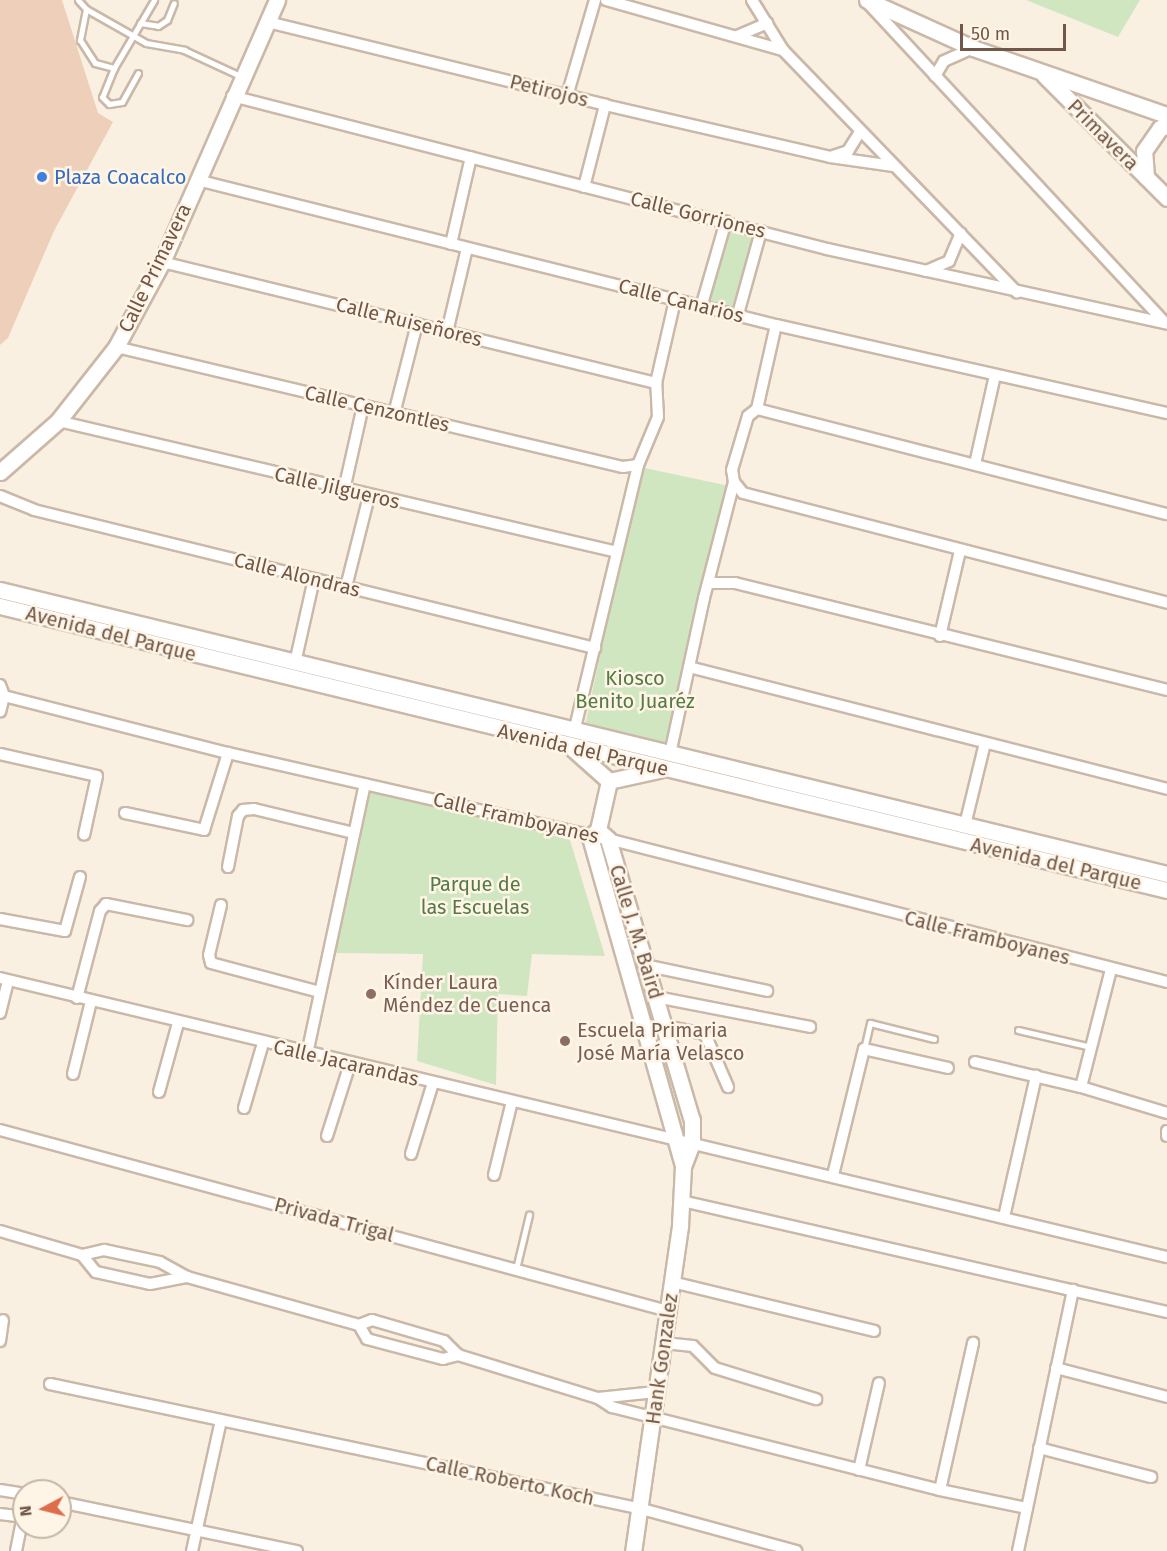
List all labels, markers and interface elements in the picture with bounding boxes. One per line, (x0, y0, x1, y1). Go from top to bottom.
scale bar (963, 12, 1070, 50)
text: 50 m (971, 23, 1010, 45)
street label: Petirojos (507, 70, 591, 112)
street label: Primavera (1062, 94, 1144, 176)
place label: Plaza Coacalco (54, 165, 186, 189)
marker: Plaza Coacalco (35, 170, 49, 184)
street label: Calle Gorriones (628, 187, 768, 243)
street label: Calle Primavera (113, 200, 197, 336)
street label: Calle Canarios (616, 274, 746, 328)
street label: Calle Ruiseñores (333, 292, 485, 352)
street label: Calle Cenzontles (302, 381, 452, 437)
street label: Calle Jilgueros (272, 462, 402, 514)
street label: Calle Alondras (231, 548, 363, 602)
street label: Avenida del Parque (23, 601, 199, 667)
park label: Kiosco Benito Juaréz (575, 666, 695, 713)
street label: Avenida del Parque (495, 719, 671, 781)
street label: Calle Framboyanes (431, 787, 601, 849)
street label: Avenida del Parque (968, 833, 1144, 895)
street label: Calle J. M. Baird (604, 862, 668, 1002)
park label: Parque de las Escuelas (421, 872, 529, 919)
street label: Calle Framboyanes (902, 906, 1072, 970)
place label: Kínder Laura Méndez de Cuenca (383, 970, 551, 1017)
marker: Kínder Laura Méndez de Cuenca (364, 987, 378, 1001)
place label: Escuela Primaria José María Velasco (577, 1018, 744, 1065)
marker: Escuela Primaria José María Velasco (558, 1034, 572, 1048)
street label: Calle Jacarandas (271, 1035, 421, 1091)
street label: Privada Trigal (272, 1193, 396, 1247)
street label: Hank Gonzalez (641, 1292, 683, 1426)
street label: Calle Roberto Koch (423, 1451, 597, 1511)
north arrow (12, 1479, 72, 1539)
text: N (16, 1505, 36, 1517)

